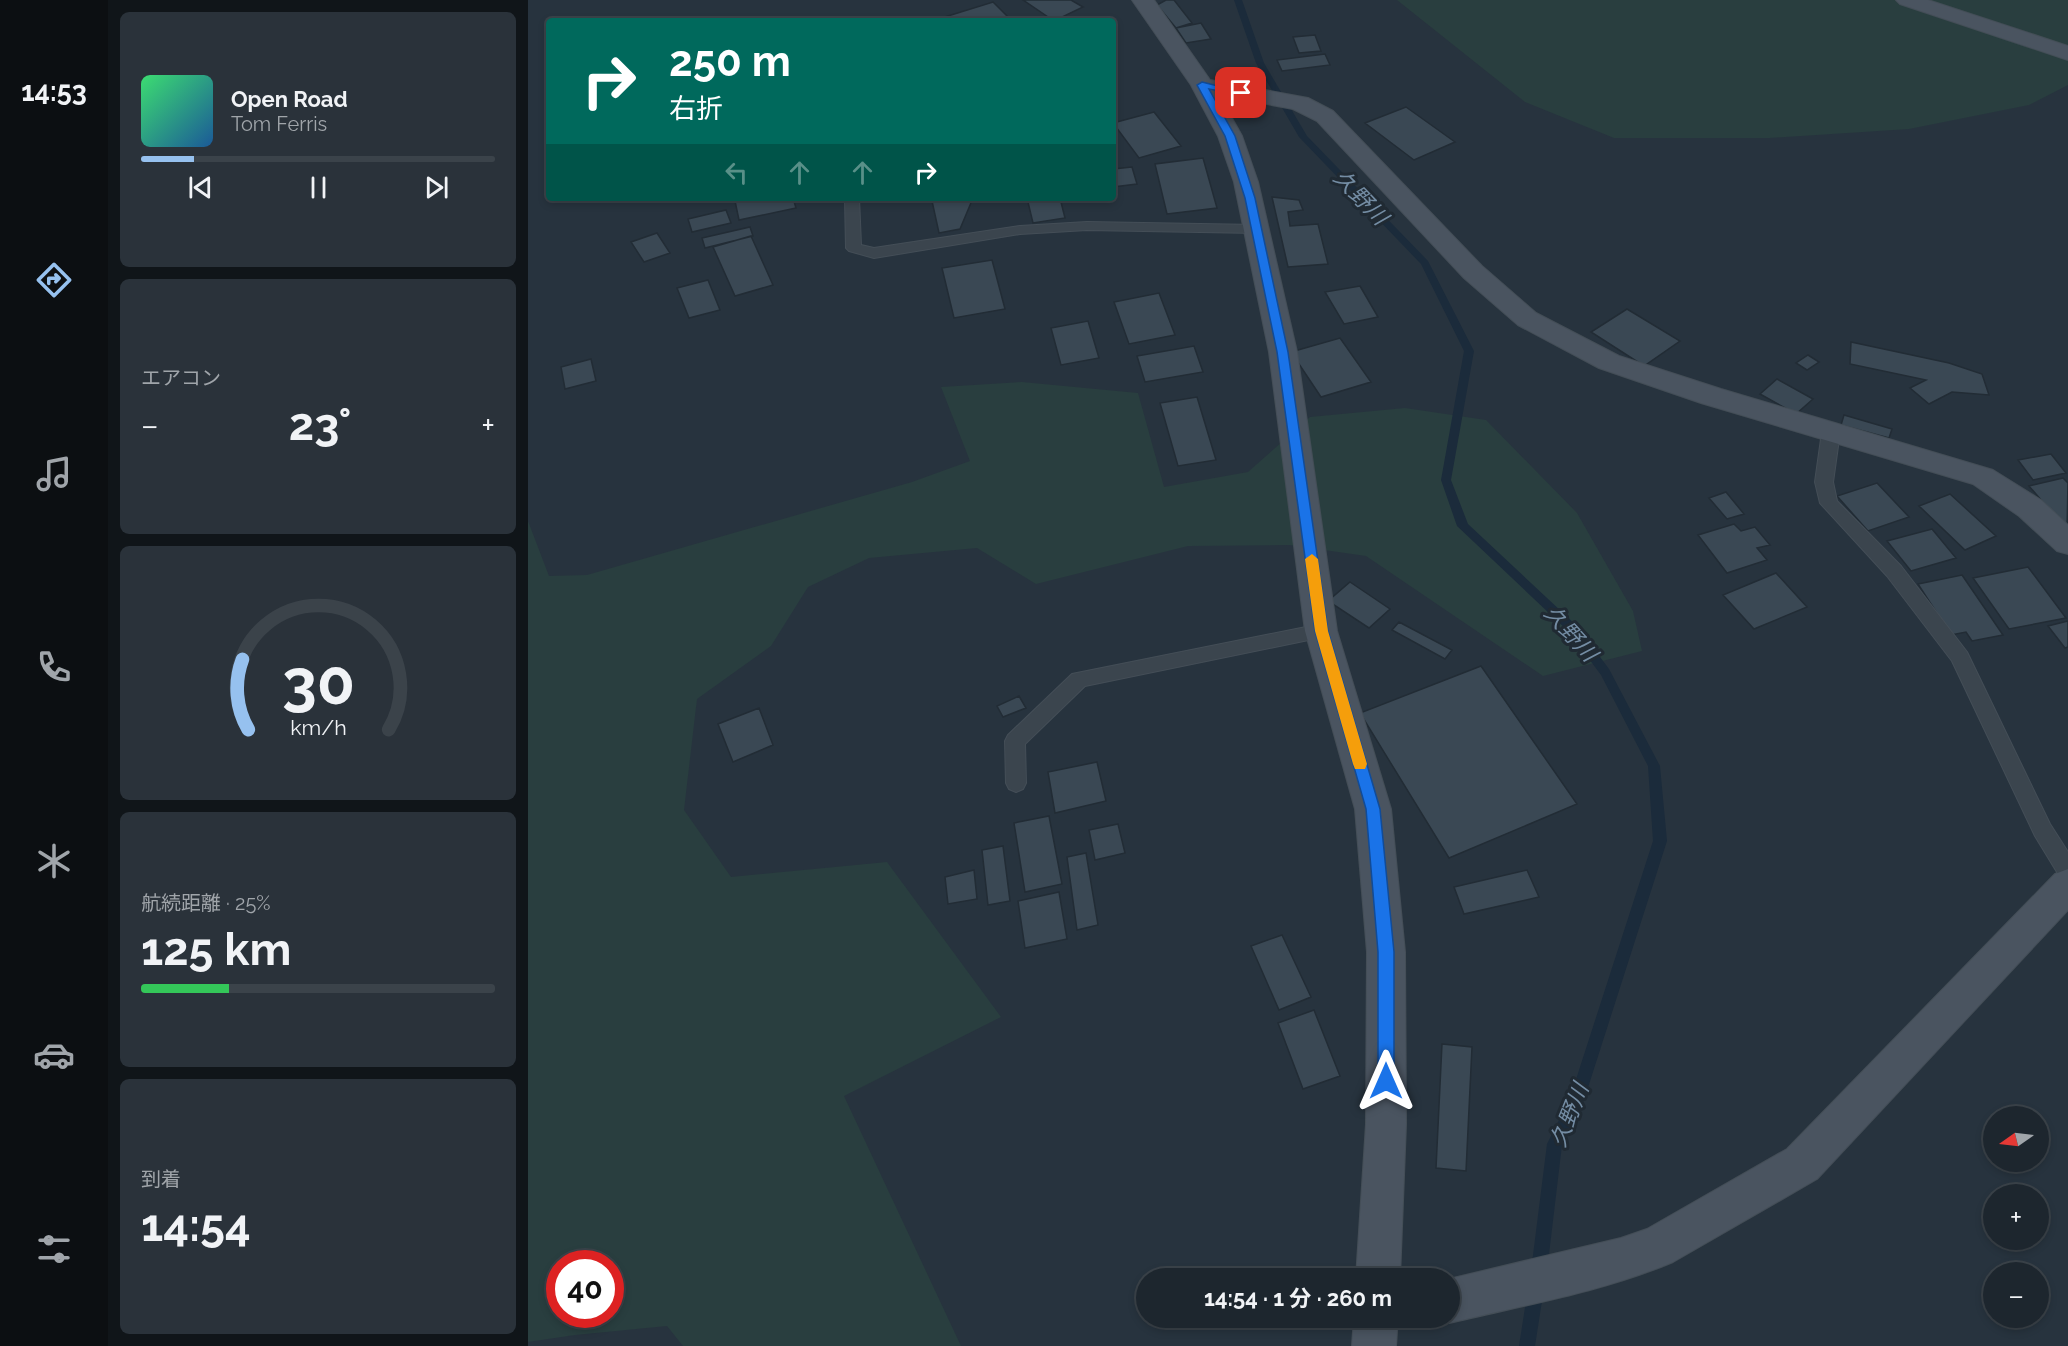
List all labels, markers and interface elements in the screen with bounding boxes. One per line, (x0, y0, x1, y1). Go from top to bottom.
text: 250 m (669, 37, 791, 86)
icon: right (570, 42, 648, 120)
pin (1215, 67, 1266, 118)
text: 14:53 (21, 76, 87, 107)
icon: arrive (1224, 76, 1257, 109)
text: Open Road (231, 86, 348, 112)
text: 右折 (669, 93, 723, 124)
text: Tom Ferris (231, 112, 327, 136)
icon: left (720, 156, 753, 189)
icon: ahead (783, 156, 816, 189)
icon: ahead (846, 156, 879, 189)
icon: right (909, 156, 942, 189)
water label: 久野川 (1329, 164, 1395, 231)
icon: previous (184, 171, 217, 204)
icon: pause (302, 171, 335, 204)
icon: next (420, 171, 453, 204)
icon: directions (33, 259, 75, 301)
text: エアコン (141, 366, 221, 390)
text: 23° (289, 398, 351, 451)
text: − (141, 406, 159, 445)
text: + (481, 406, 495, 445)
icon: music (33, 453, 75, 495)
water label: 久野川 (1539, 600, 1604, 668)
text: 30 (281, 645, 355, 719)
icon: phone (33, 646, 75, 688)
text: km/h (290, 715, 346, 740)
icon: climate (33, 840, 75, 882)
text: 航続距離 · 25% (141, 891, 271, 915)
text: 125 km (141, 923, 291, 976)
icon: car (33, 1034, 75, 1076)
position arrow (1354, 1049, 1418, 1113)
water label: 久野川 (1545, 1078, 1594, 1150)
north arrow (1983, 1106, 2049, 1172)
map controls (1983, 1106, 2049, 1328)
text: 到着 (141, 1167, 181, 1191)
button: + (1983, 1184, 2049, 1250)
text: 14:54 (141, 1199, 251, 1252)
icon: filters (33, 1228, 75, 1270)
speed limit sign: 40 (546, 1250, 624, 1328)
button: − (1983, 1262, 2049, 1328)
text: 14:54 · 1 分 · 260 m (1204, 1285, 1392, 1311)

